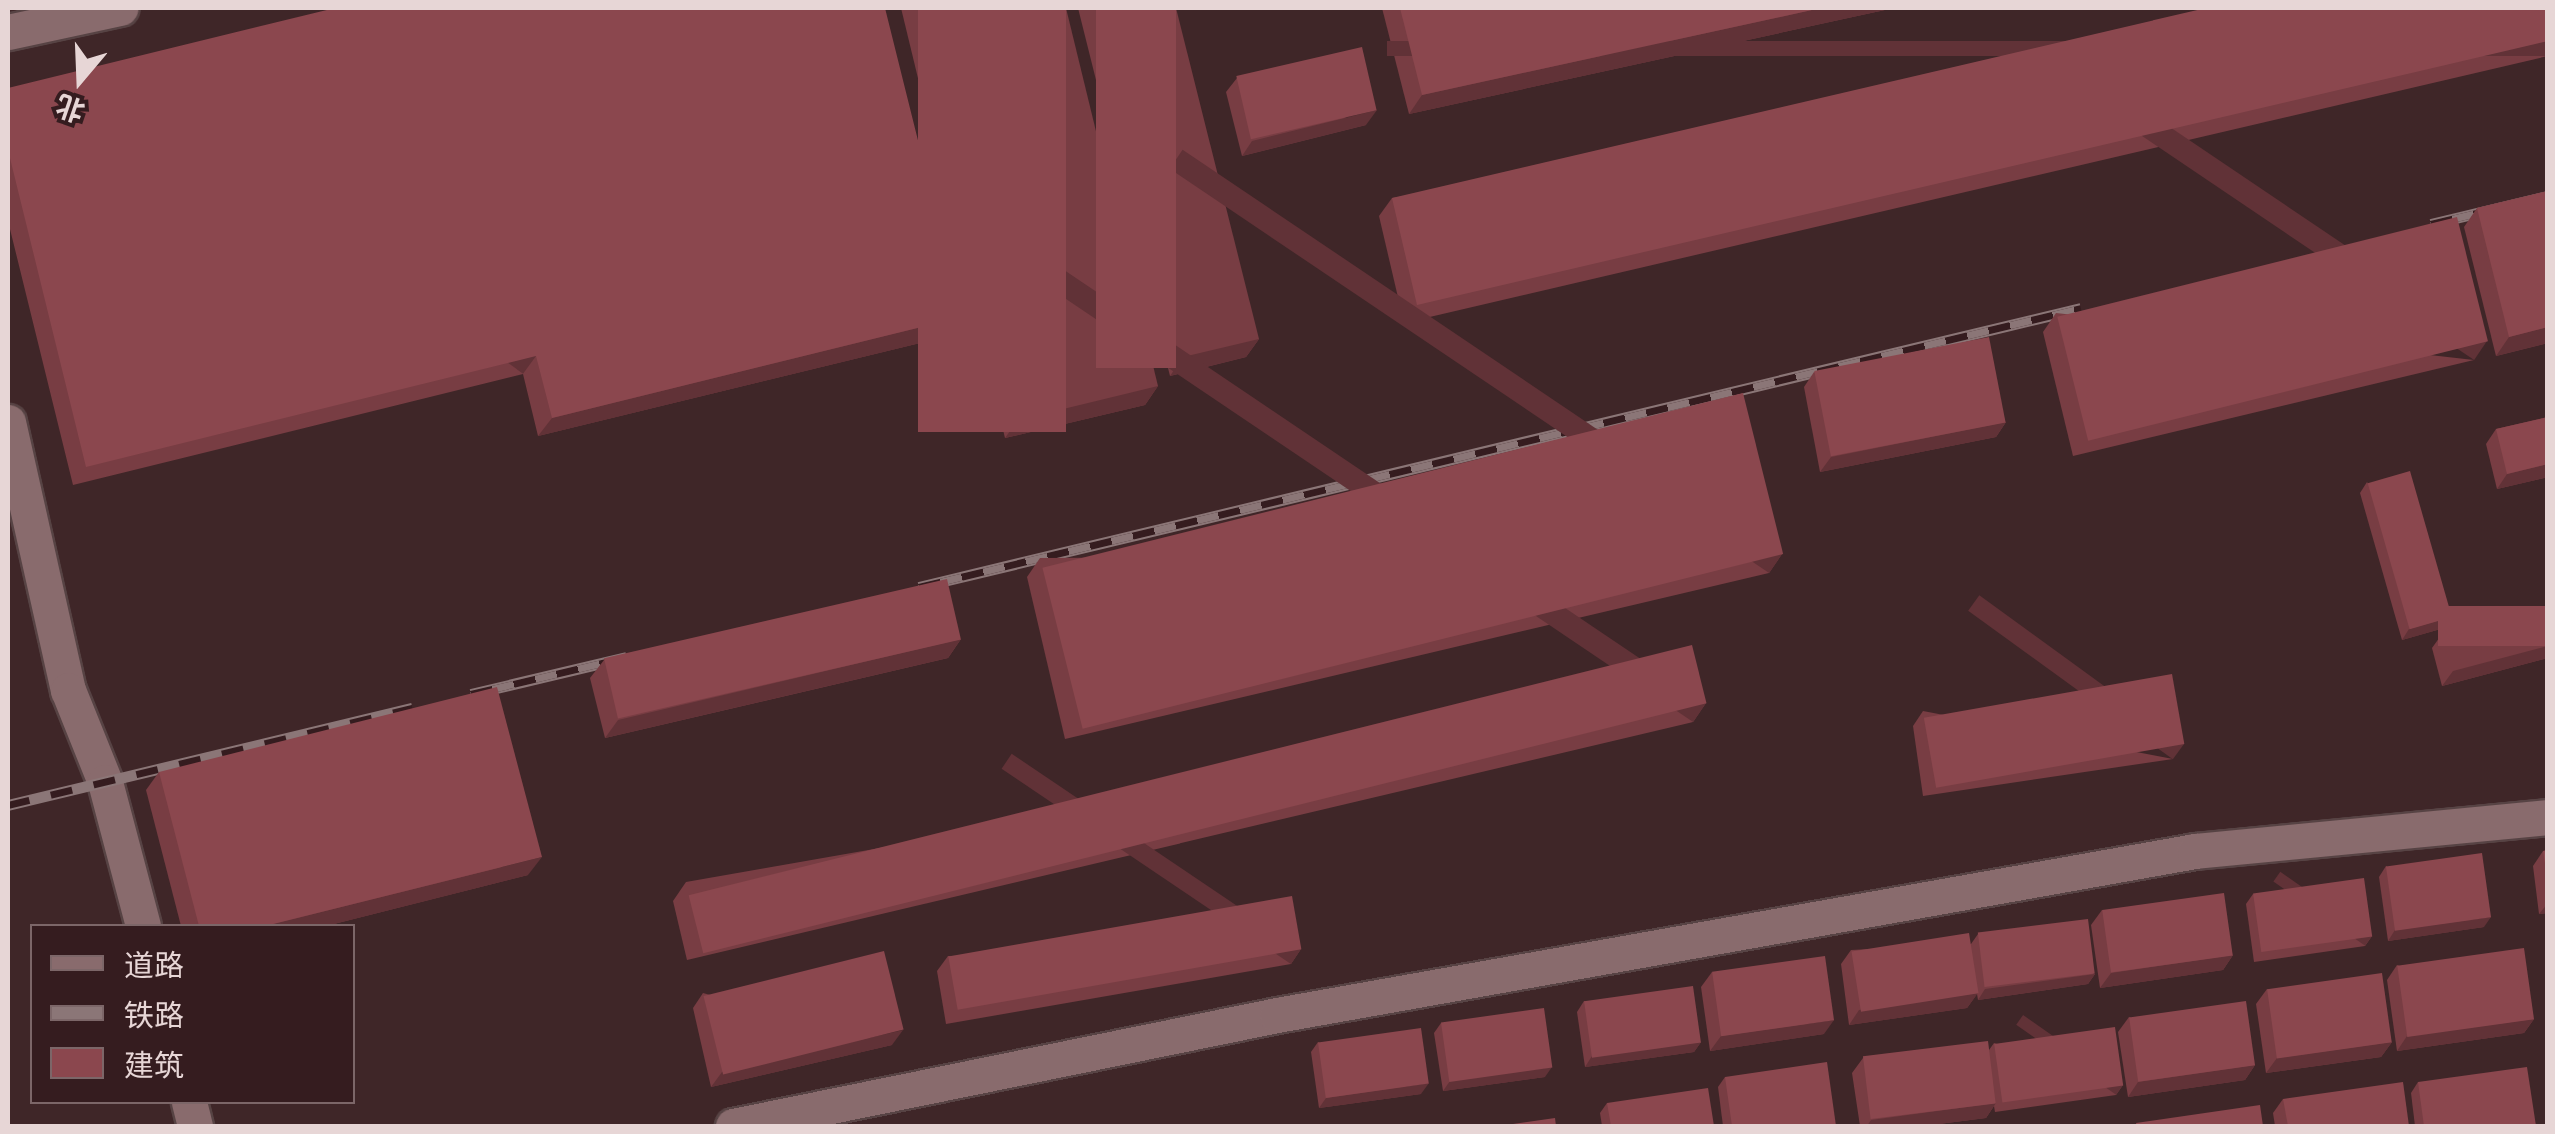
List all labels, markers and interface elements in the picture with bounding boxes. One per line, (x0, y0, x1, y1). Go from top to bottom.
north arrow (30, 30, 130, 130)
text: 北 (51, 87, 89, 131)
legend (30, 924, 355, 1104)
text: 道路 (124, 945, 184, 984)
text: 铁路 (124, 995, 184, 1034)
text: 建筑 (124, 1045, 184, 1084)

